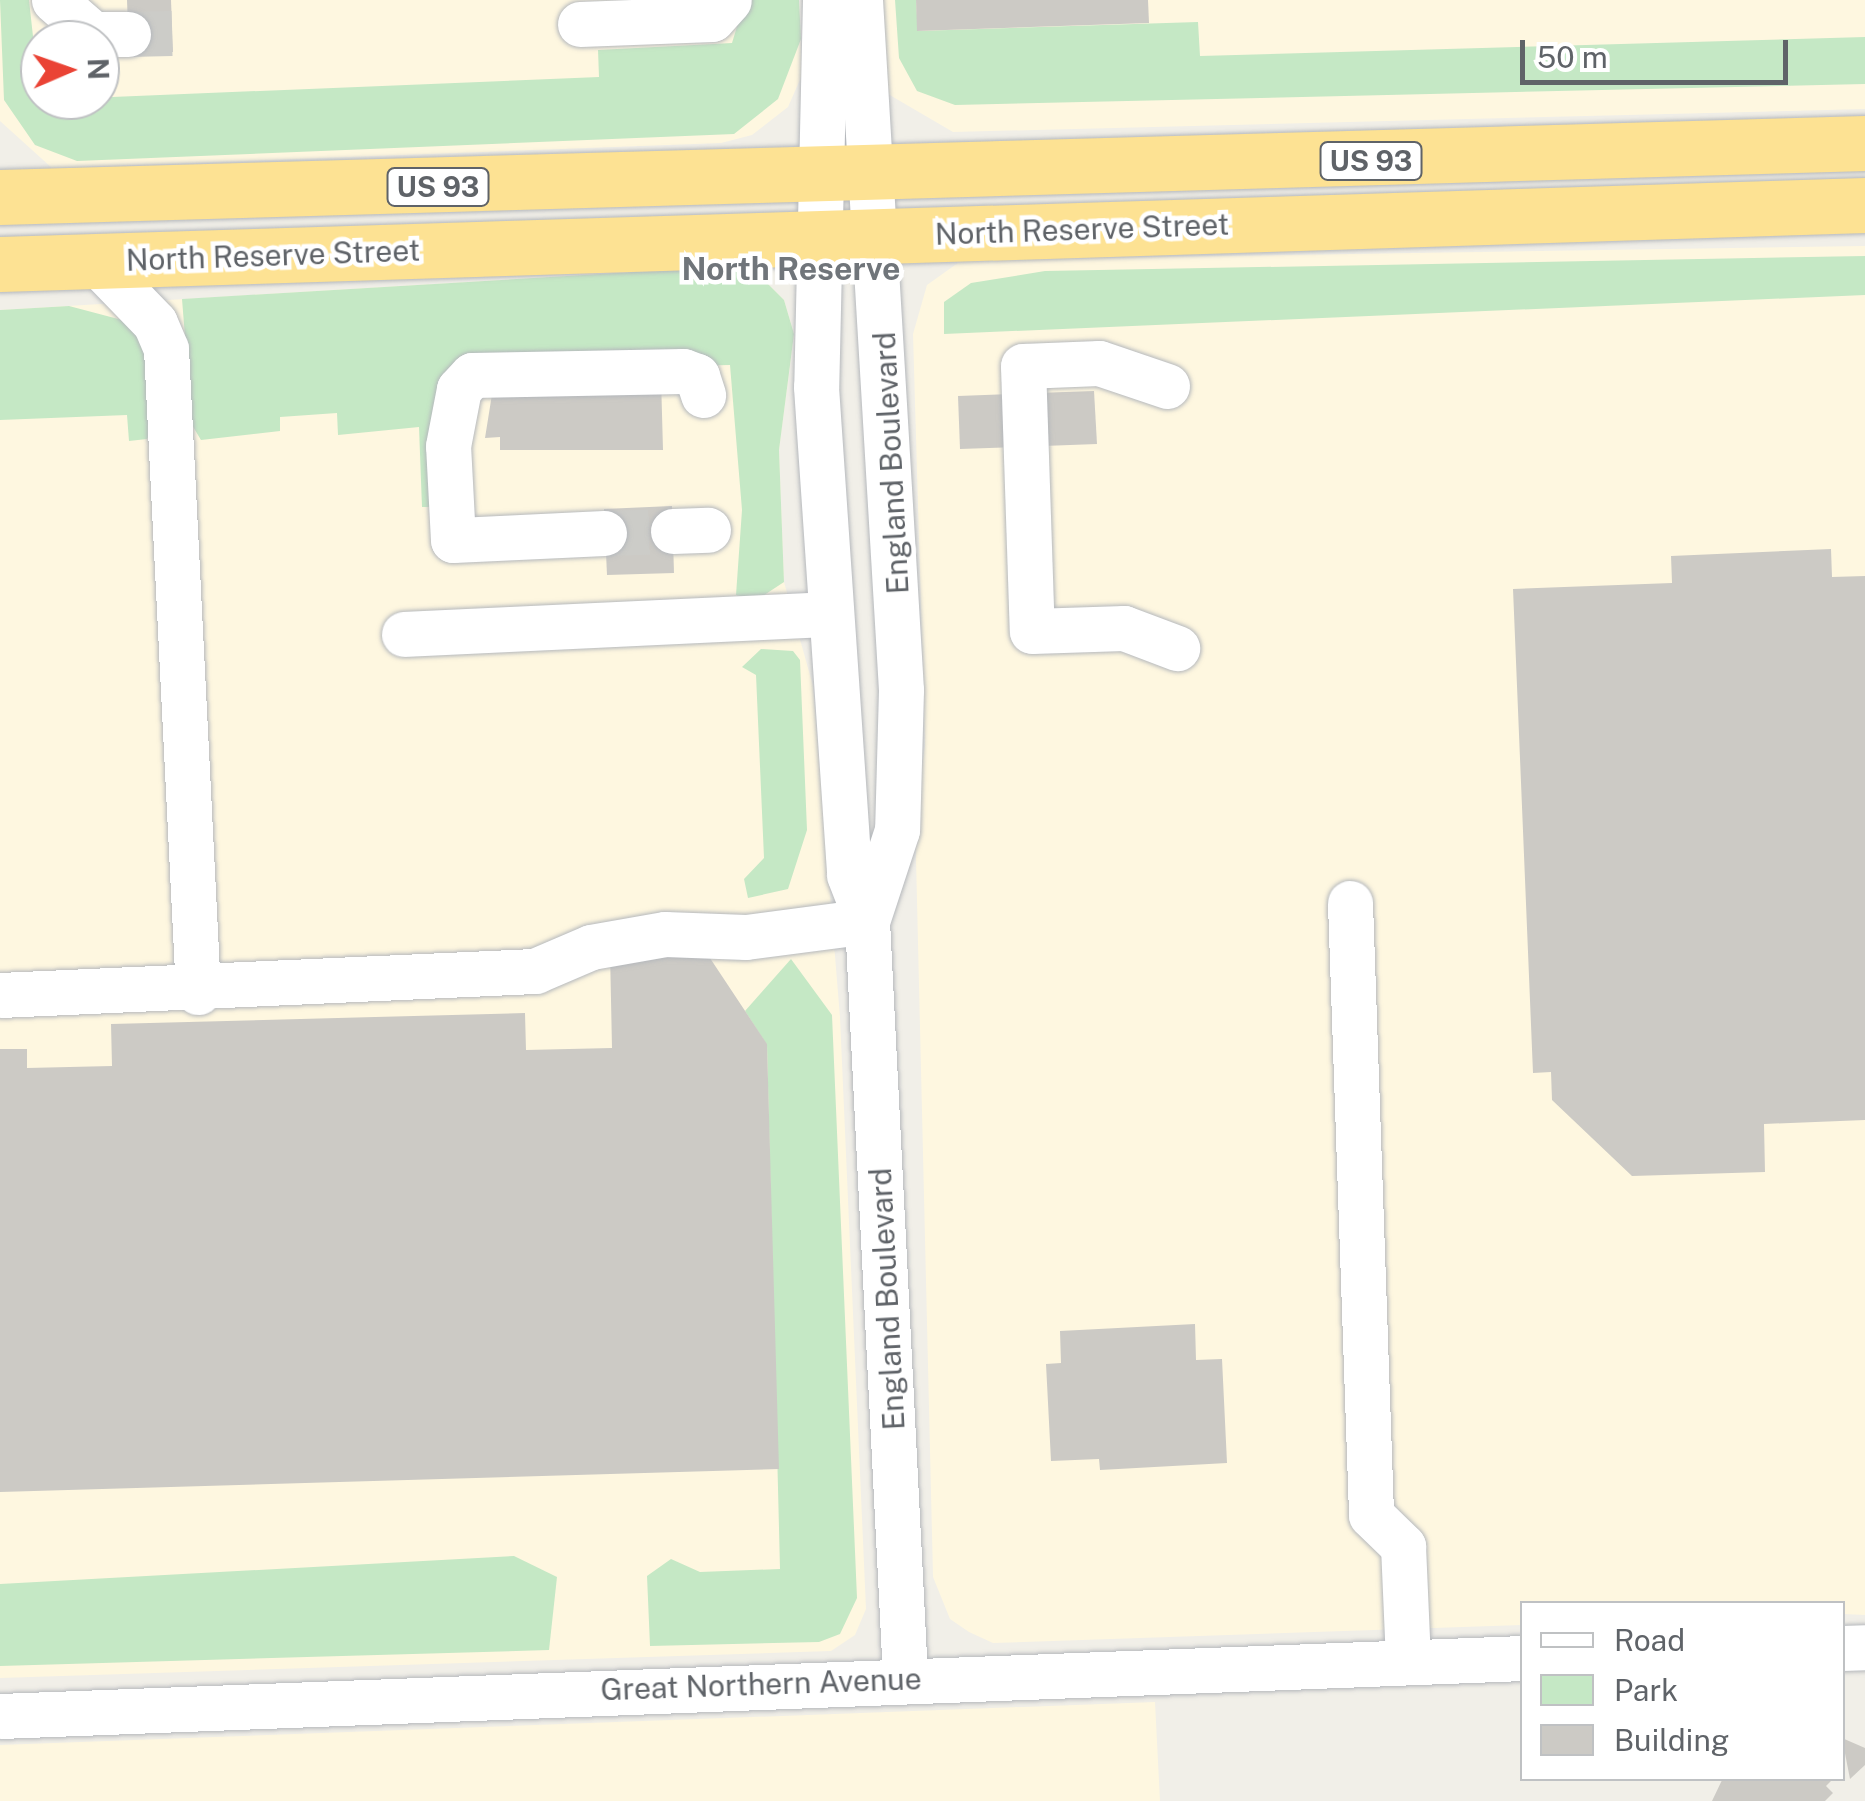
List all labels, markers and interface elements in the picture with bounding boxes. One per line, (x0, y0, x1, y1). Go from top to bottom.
north arrow (20, 20, 120, 120)
scale bar (1525, 20, 1792, 82)
text: 50 m (1537, 39, 1608, 75)
text: N (82, 57, 115, 81)
road number: US 93 (1318, 138, 1424, 184)
road number: US 93 (386, 164, 490, 210)
street label: North Reserve Street (934, 206, 1230, 252)
street label: North Reserve Street (125, 232, 421, 278)
district label: North Reserve (681, 250, 901, 288)
street label: England Boulevard (866, 331, 916, 595)
street label: England Boulevard (862, 1167, 912, 1431)
legend (1520, 1601, 1845, 1781)
text: Road (1614, 1622, 1685, 1658)
street label: Great Northern Avenue (600, 1660, 922, 1708)
text: Park (1614, 1672, 1678, 1708)
text: Building (1614, 1722, 1729, 1758)

